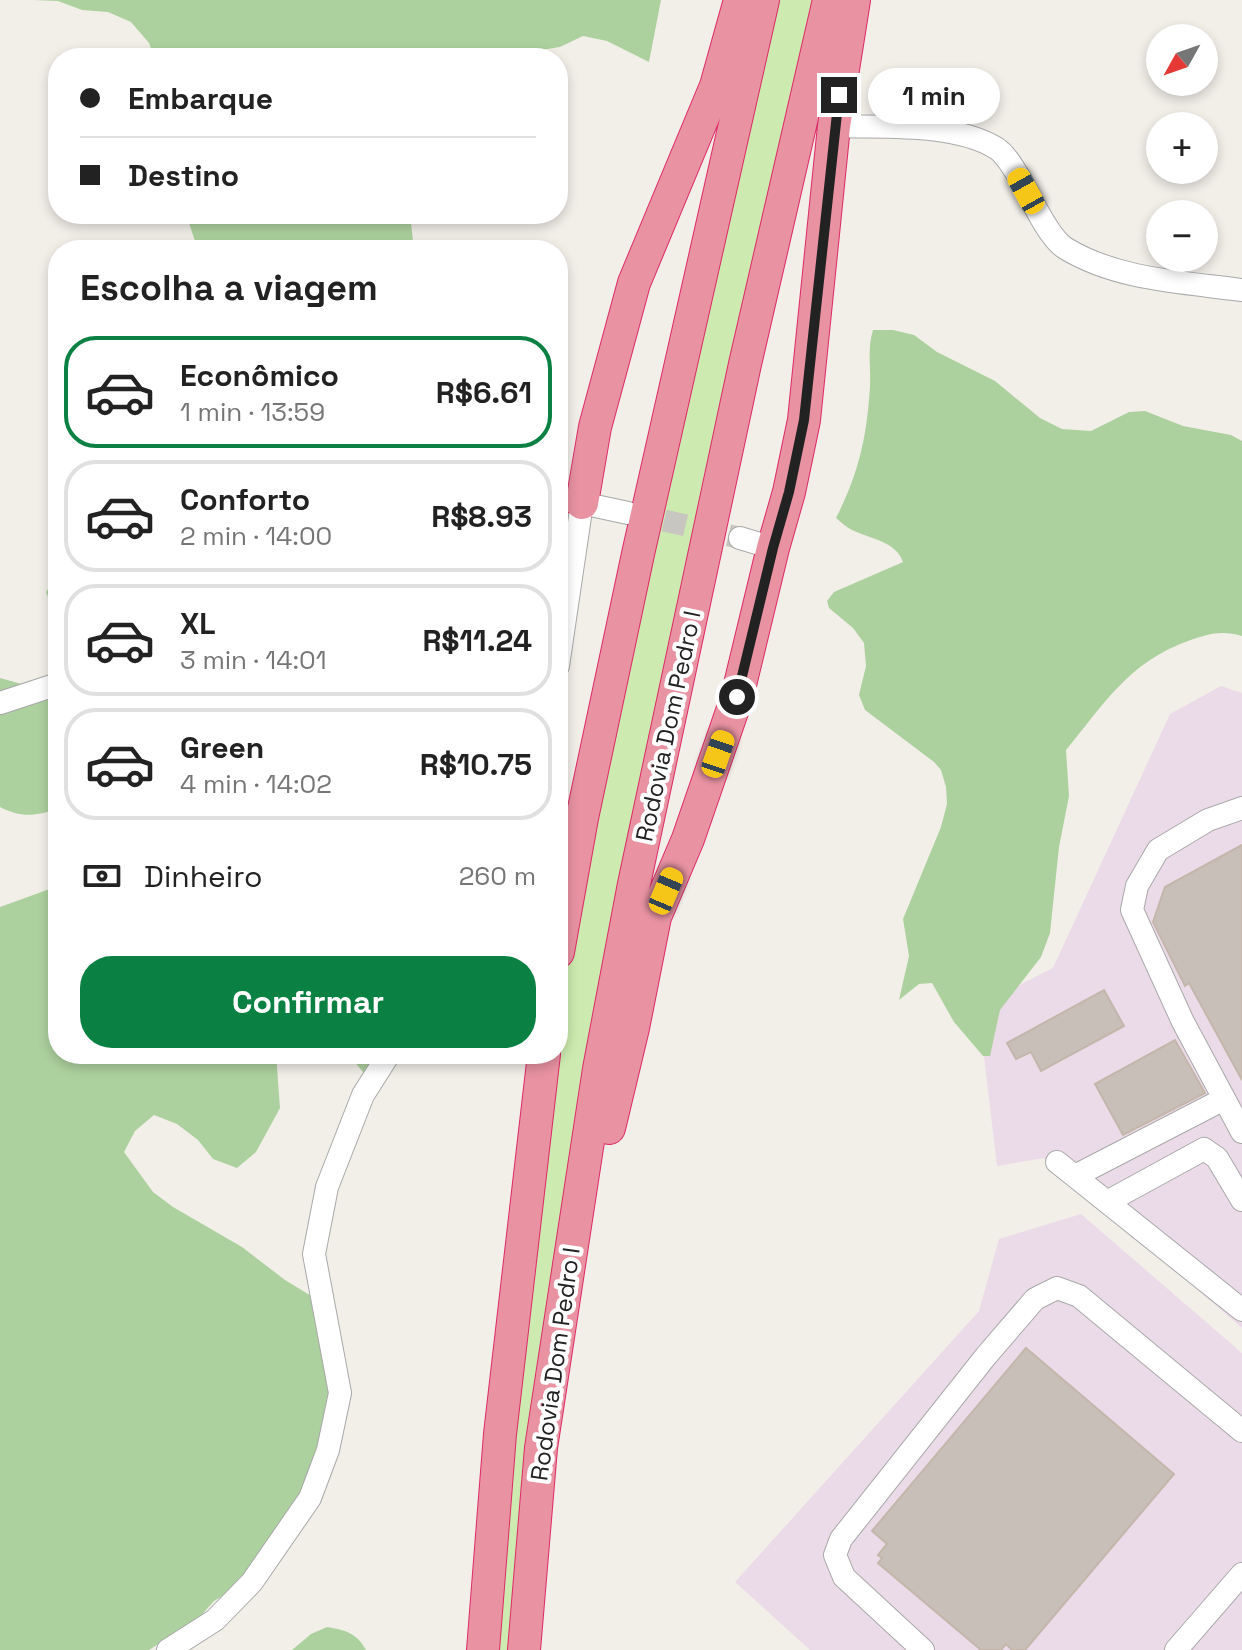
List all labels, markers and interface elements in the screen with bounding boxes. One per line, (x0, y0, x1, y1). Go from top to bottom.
north arrow (1146, 24, 1218, 96)
map controls (1146, 24, 1218, 272)
callout: 1 min (867, 67, 999, 123)
route end (821, 77, 857, 113)
text: Embarque (128, 79, 273, 118)
text: 1 min (902, 79, 966, 113)
button: + (1146, 112, 1218, 184)
text: Destino (128, 156, 239, 195)
car (1004, 164, 1048, 218)
button: − (1146, 200, 1218, 272)
text: Escolha a viagem (80, 265, 378, 311)
icon: car (84, 356, 156, 428)
text: Econômico (180, 356, 339, 395)
text: R$6.61 (436, 373, 532, 412)
text: 1 min · 13:59 (180, 395, 325, 429)
icon: car (84, 480, 156, 552)
text: Conforto (180, 480, 310, 519)
text: R$8.93 (431, 497, 532, 536)
text: 2 min · 14:00 (180, 519, 332, 553)
icon: car (84, 604, 156, 676)
text: XL (180, 604, 216, 643)
street label: Rodovia Dom Pedro I (628, 608, 708, 844)
text: R$11.24 (422, 621, 532, 660)
text: 3 min · 14:01 (180, 643, 327, 677)
route start (719, 679, 755, 715)
car (699, 727, 737, 781)
icon: car (84, 728, 156, 800)
text: Green (180, 728, 264, 767)
text: R$10.75 (420, 745, 532, 784)
text: 4 min · 14:02 (180, 767, 332, 801)
icon: cash (80, 854, 124, 898)
text: Dinheiro (144, 857, 262, 896)
text: 260 m (459, 859, 536, 893)
car (646, 864, 686, 918)
button: Confirmar (80, 956, 536, 1048)
street label: Rodovia Dom Pedro I (523, 1245, 587, 1483)

